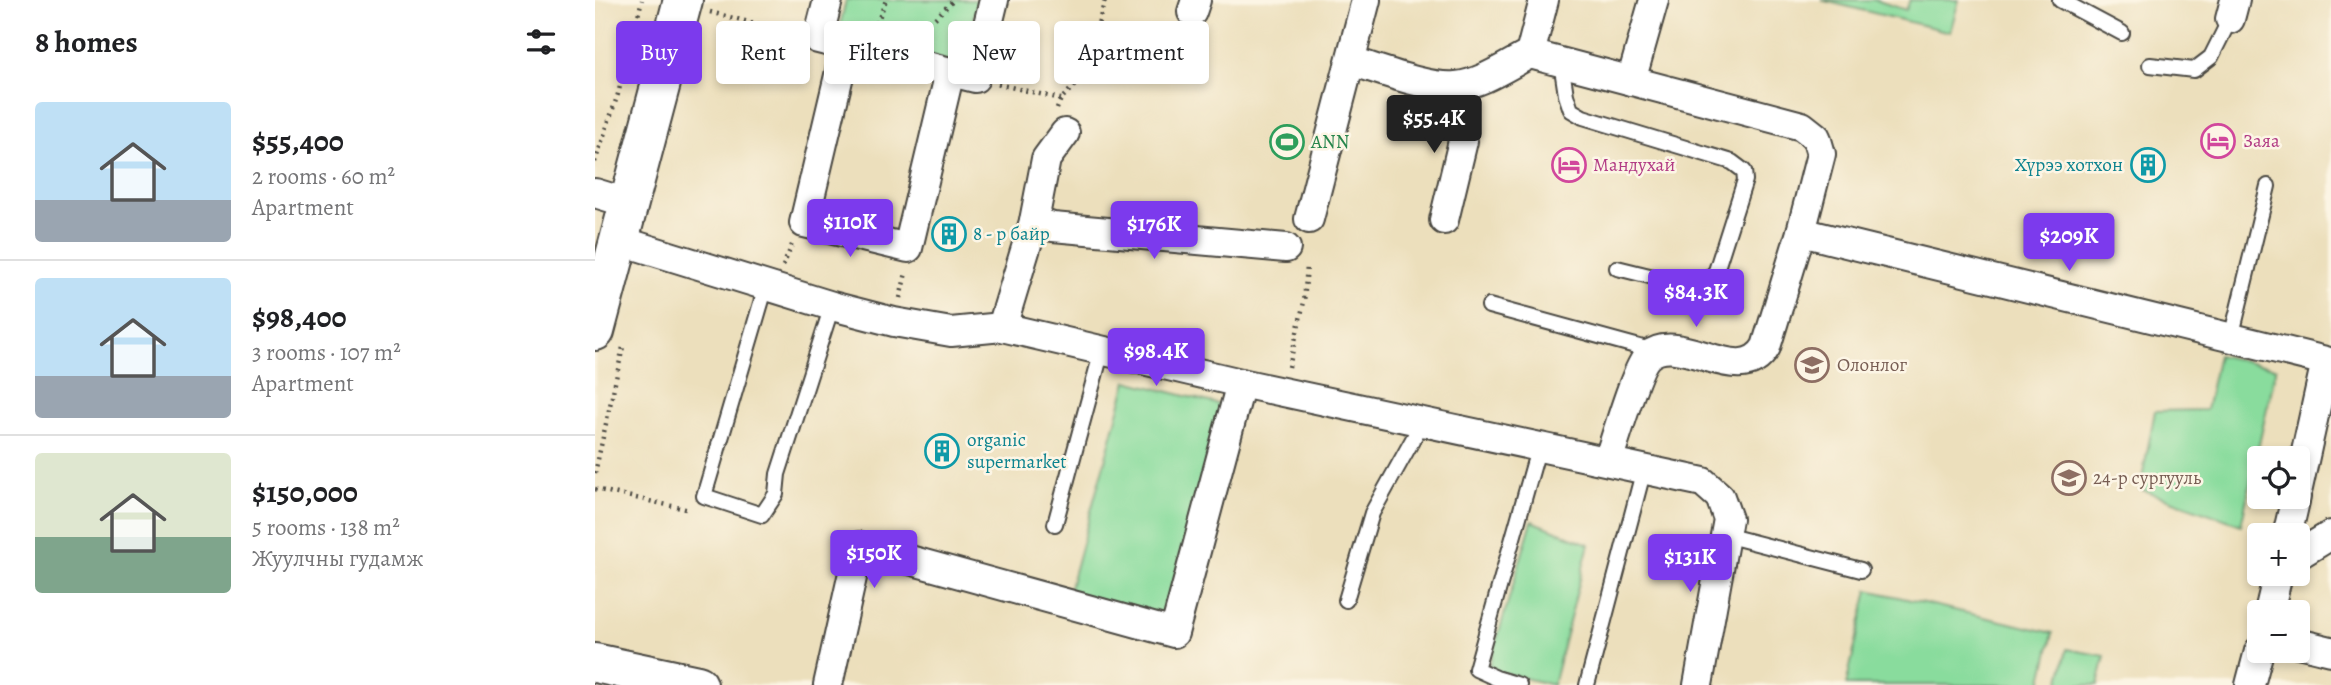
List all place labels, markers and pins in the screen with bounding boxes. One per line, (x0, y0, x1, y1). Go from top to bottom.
pin: $55.4K (1377, 96, 1491, 155)
hotel icon: Заяа (2199, 122, 2237, 160)
sports icon: ANN (1268, 123, 1306, 161)
place label: Заяа (2243, 128, 2280, 154)
place label: ANN (1310, 129, 1350, 155)
hotel icon: Мандухай (1550, 146, 1588, 184)
building icon: Хүрээ хотхон (2129, 146, 2167, 184)
place label: Мандухай (1593, 152, 1676, 178)
place label: Хүрээ хотхон (2015, 152, 2123, 178)
pin: $110K (801, 200, 899, 259)
pin: $176K (1105, 202, 1203, 261)
pin: $209K (2020, 214, 2118, 273)
building icon: 8 - р байр (930, 215, 968, 253)
place label: 8 - р байр (973, 221, 1050, 247)
pin: $84.3K (1639, 270, 1753, 329)
pin: $98.4K (1099, 328, 1213, 388)
school or university icon: Олонлог (1793, 346, 1831, 384)
place label: Олонлог (1837, 352, 1907, 378)
place label: organic supermarket (967, 427, 1067, 475)
building icon: organic supermarket (923, 432, 961, 470)
school or university icon: 24-р сургууль (2050, 459, 2088, 497)
place label: 24-р сургууль (2093, 465, 2201, 491)
pin: $150K (825, 530, 923, 590)
pin: $131K (1641, 534, 1739, 594)

